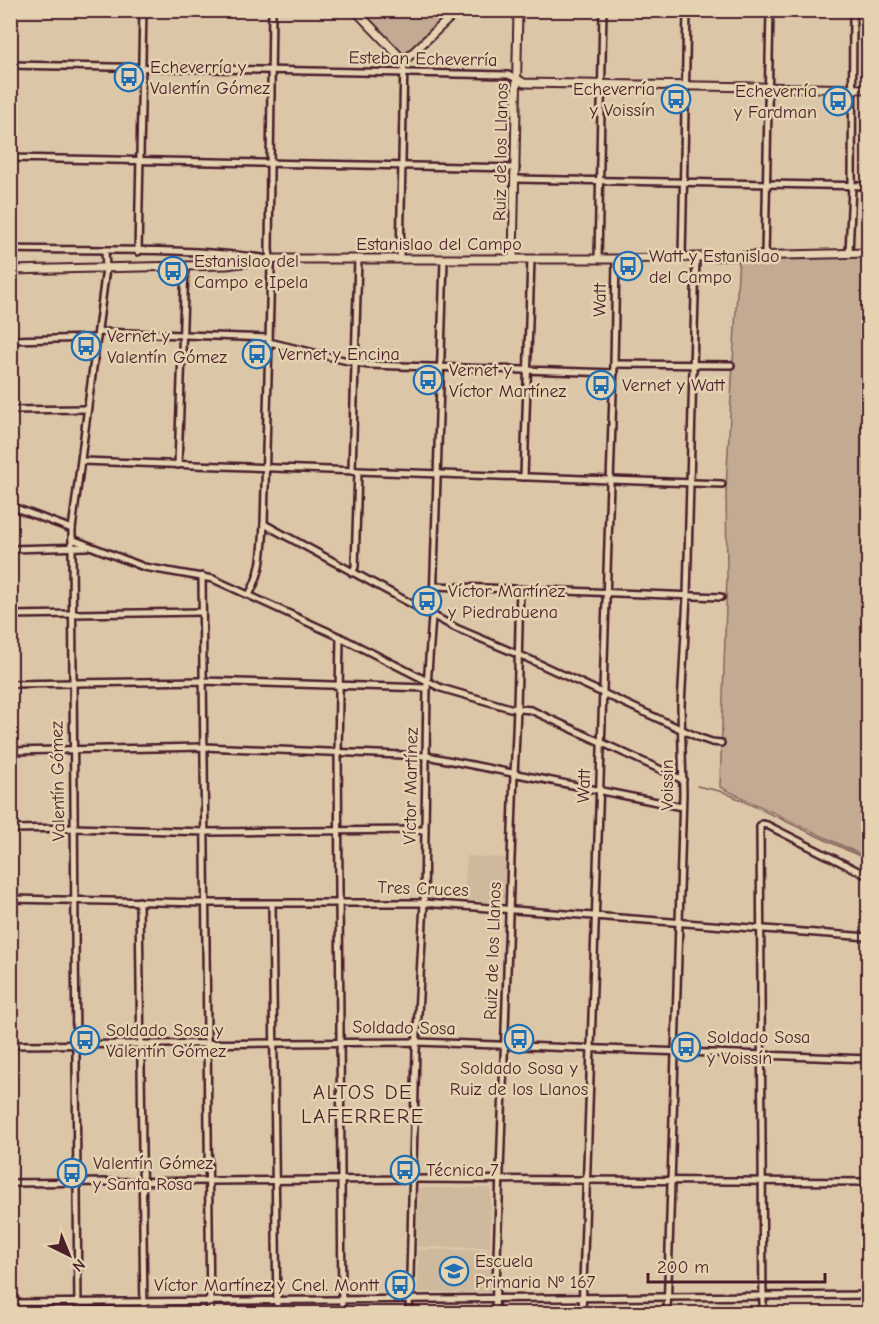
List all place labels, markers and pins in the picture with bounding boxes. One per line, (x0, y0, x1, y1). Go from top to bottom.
place label: Echeverría y Valentín Gómez (150, 57, 270, 99)
bus stop icon: Echeverría y Valentín Gómez (113, 61, 145, 93)
place label: Echeverría y Voissín (573, 79, 655, 121)
place label: Echeverría y Fardman (733, 81, 817, 123)
bus stop icon: Echeverría y Voissín (660, 83, 692, 115)
bus stop icon: Echeverría y Fardman (822, 85, 854, 117)
place label: Watt y Estanislao del Campo (649, 246, 780, 288)
bus stop icon: Watt y Estanislao del Campo (612, 250, 644, 282)
place label: Estanislao del Campo e Ipela (194, 251, 308, 293)
bus stop icon: Estanislao del Campo e Ipela (157, 255, 189, 287)
place label: Vernet y Valentín Gómez (107, 326, 227, 368)
bus stop icon: Vernet y Valentín Gómez (70, 330, 102, 362)
bus stop icon: Vernet y Encina (241, 338, 273, 370)
place label: Vernet y Encina (278, 344, 400, 365)
place label: Vernet y Víctor Martínez (449, 360, 566, 402)
bus stop icon: Vernet y Víctor Martínez (412, 364, 444, 396)
bus stop icon: Vernet y Watt (585, 369, 617, 401)
place label: Vernet y Watt (622, 375, 726, 396)
place label: Víctor Martínez y Piedrabuena (447, 581, 565, 623)
bus stop icon: Víctor Martínez y Piedrabuena (411, 585, 443, 617)
place label: Soldado Sosa y Valentín Gómez (106, 1020, 226, 1062)
bus stop icon: Soldado Sosa y Ruiz de los Llanos (503, 1023, 535, 1055)
bus stop icon: Soldado Sosa y Valentín Gómez (69, 1024, 101, 1056)
place label: Soldado Sosa y Voissín (706, 1027, 810, 1069)
bus stop icon: Soldado Sosa y Voissín (670, 1031, 702, 1063)
place label: Soldado Sosa y Ruiz de los Llanos (450, 1058, 588, 1100)
place label: Valentín Gómez y Santa Rosa (92, 1153, 213, 1195)
bus stop icon: Técnica 7 (389, 1154, 421, 1186)
bus stop icon: Valentín Gómez y Santa Rosa (56, 1157, 88, 1189)
place label: Técnica 7 (426, 1160, 499, 1181)
place label: Escuela Primaria Nº 167 (475, 1251, 596, 1293)
school or university icon: Escuela Primaria Nº 167 (438, 1255, 470, 1287)
bus stop icon: Víctor Martínez y Cnel. Montt (384, 1269, 416, 1301)
place label: Víctor Martínez y Cnel. Montt (154, 1275, 380, 1296)

